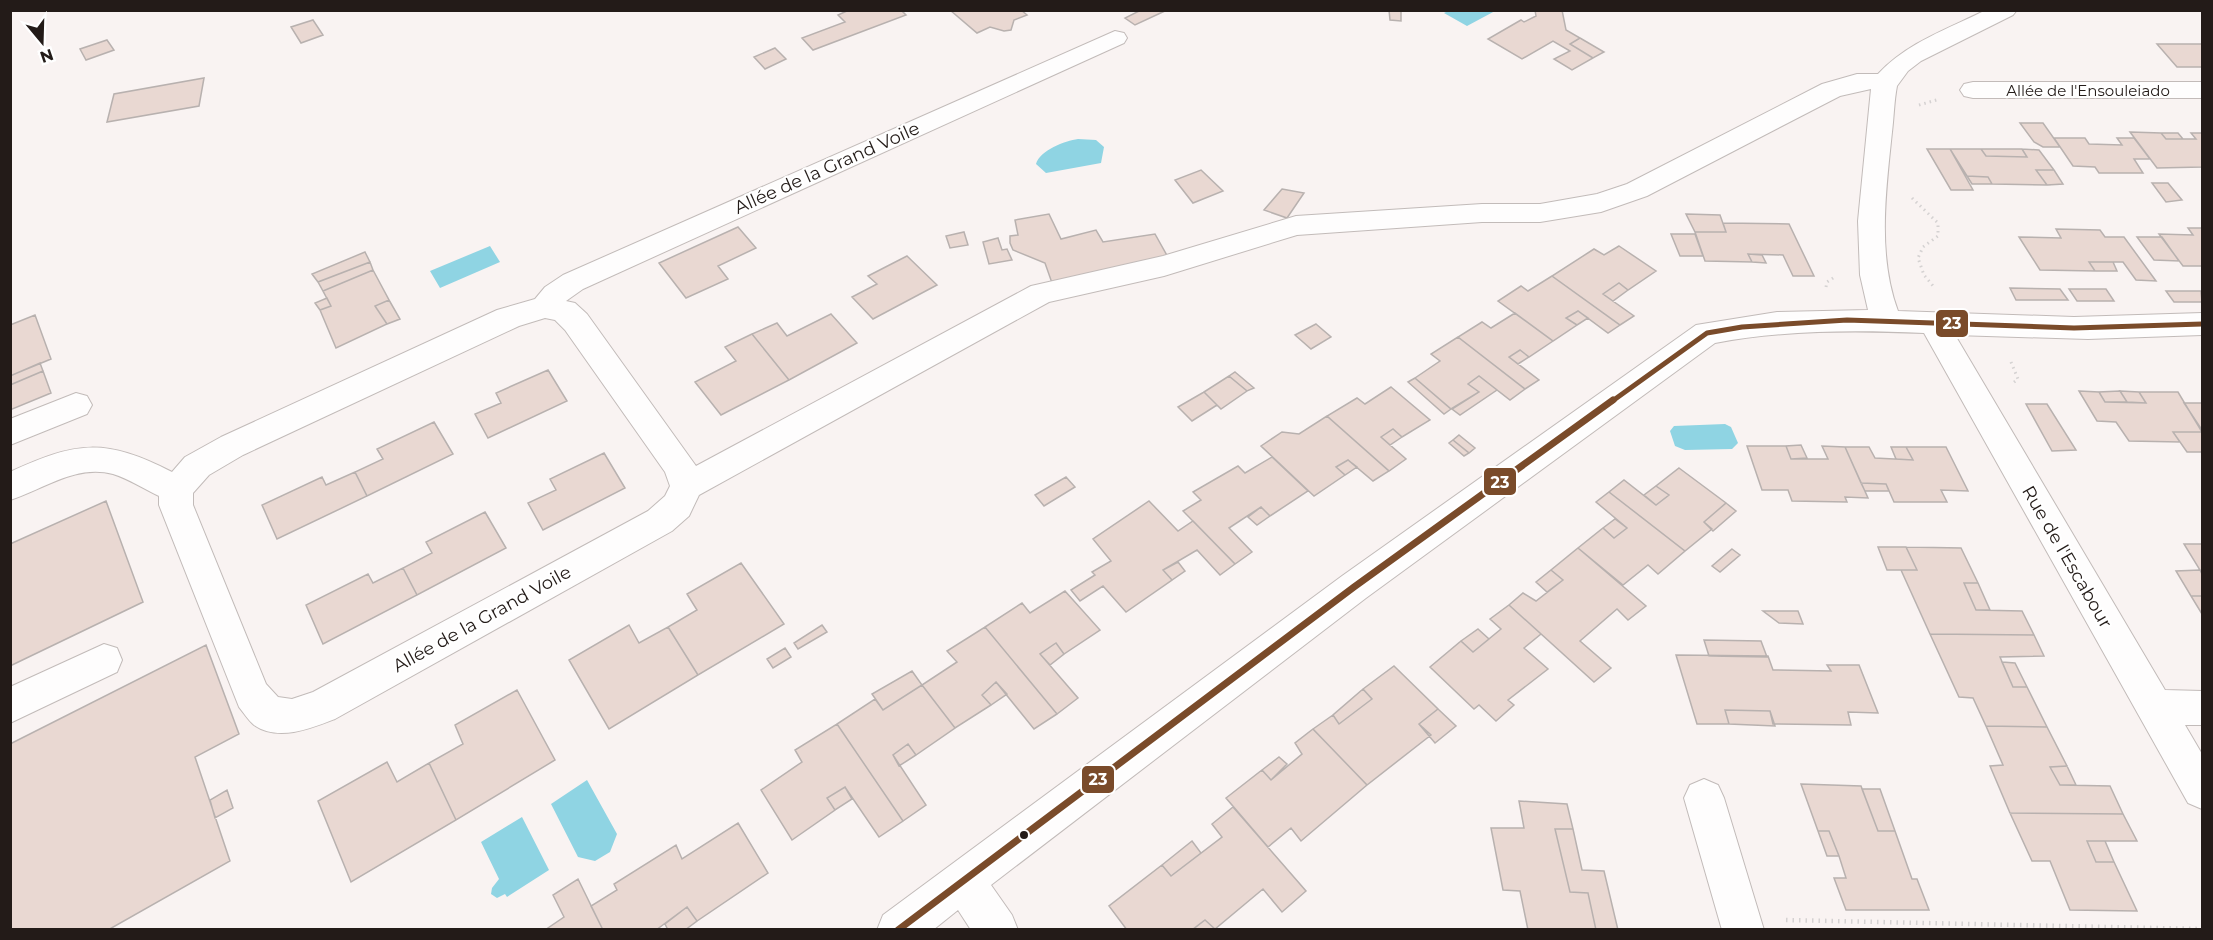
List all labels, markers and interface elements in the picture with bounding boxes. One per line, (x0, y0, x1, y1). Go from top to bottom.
north arrow (12, 12, 72, 72)
text: N (38, 45, 56, 67)
street label: Allée de l'Ensouleiado (2006, 81, 2170, 100)
street label: Allée de la Grand Voile (731, 117, 923, 219)
line badge: 23 (1935, 309, 1969, 338)
text: 23 (1943, 314, 1961, 333)
line badge: 23 (1483, 467, 1517, 496)
text: 23 (1491, 473, 1509, 492)
street label: Rue de l'Escabour (2017, 482, 2117, 632)
street label: Allée de la Grand Voile (389, 561, 575, 677)
line badge: 23 (1081, 765, 1115, 794)
text: 23 (1089, 770, 1107, 789)
unlabelled marker (1018, 829, 1030, 841)

